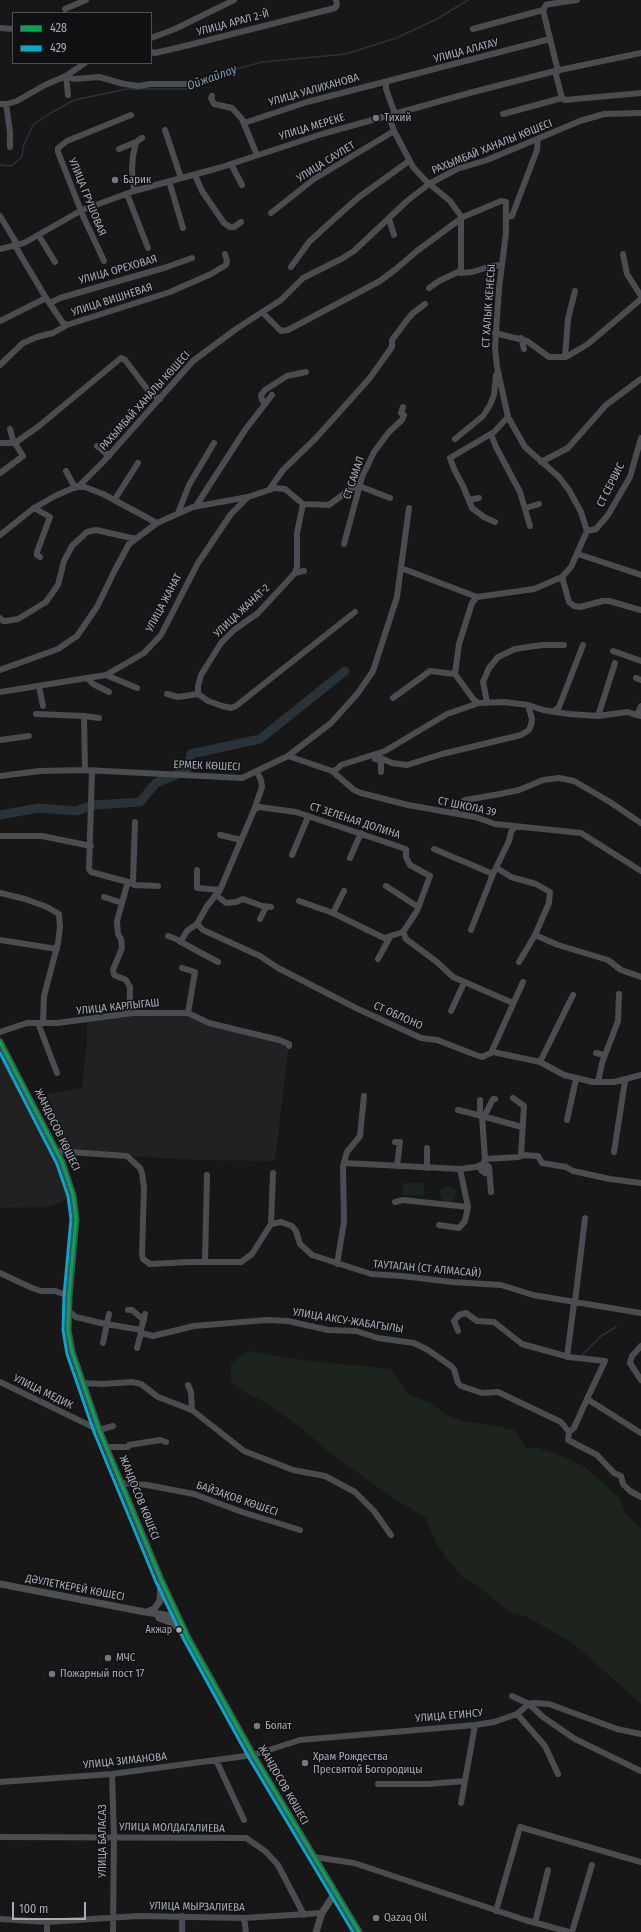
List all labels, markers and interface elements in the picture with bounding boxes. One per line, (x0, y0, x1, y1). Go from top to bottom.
street label: УЛИЦА АРАЛ 2-Й (195, 7, 271, 39)
legend (12, 12, 152, 64)
text: 428 (50, 21, 67, 35)
street label: УЛИЦА АЛАТАУ (432, 36, 500, 66)
text: 429 (50, 41, 67, 55)
water label: Ойжайлау (185, 62, 239, 94)
street label: УЛИЦА УАЛИХАНОВА (267, 71, 361, 109)
street label: УЛИЦА МЕРЕКЕ (277, 111, 347, 143)
place label: Тихий (384, 111, 411, 125)
marker: Тихий (371, 113, 381, 123)
street label: РАХЫМБАЙ ХАНАЛЫ КӨШЕСІ (430, 117, 554, 177)
street label: УЛИЦА САУЛЕТ (294, 139, 358, 185)
street label: УЛИЦА ГРУШОВАЯ (65, 156, 109, 238)
place label: Барик (123, 173, 151, 187)
marker: Барик (110, 175, 120, 185)
street label: УЛИЦА ОРЕХОВАЯ (77, 252, 159, 288)
street label: СТ ХАЛЫК КЕНЕСЫ (479, 264, 499, 348)
street label: УЛИЦА ВИШНЕВАЯ (70, 281, 154, 319)
street label: РАХЫМБАЙ ХАНАЛЫ КӨШЕСІ (97, 349, 193, 453)
street label: СТ САМАЛ (340, 455, 368, 501)
street label: СТ СЕРВИС (594, 461, 628, 509)
street label: УЛИЦА ЖАНАТ (143, 572, 185, 634)
street label: УЛИЦА ЖАНАТ-2 (211, 582, 273, 640)
street label: ЕРМЕК КӨШЕСІ (173, 758, 241, 774)
street label: СТ ШКОЛА 39 (436, 794, 498, 820)
street label: СТ ЗЕЛЕНАЯ ДОЛИНА (308, 800, 402, 842)
street label: УЛИЦА КАРЛЫГАШ (76, 996, 160, 1018)
street label: СТ ОБЛОНО (371, 999, 425, 1033)
street label: ЖАНДОСОВ КӨШЕСІ (31, 1087, 83, 1173)
street label: ТАУТАГАН (СТ АЛМАСАЙ) (372, 1258, 482, 1280)
street label: УЛИЦА АКСУ-ЖАБАГЫЛЫ (292, 1306, 404, 1336)
street label: УЛИЦА МЕДИК (11, 1372, 75, 1412)
street label: ЖАНДОСОВ КӨШЕСІ (116, 1454, 162, 1542)
street label: БАЙЗАҚОВ КӨШЕСІ (194, 1479, 280, 1519)
street label: ДӘУЛЕТКЕРЕЙ КӨШЕСІ (24, 1572, 126, 1604)
place label: Акжар (146, 1624, 172, 1636)
marker: Акжар (174, 1625, 184, 1635)
place label: МЧС (116, 1651, 135, 1665)
marker: МЧС (103, 1653, 113, 1663)
place label: Пожарный пост 17 (60, 1667, 144, 1681)
marker: Пожарный пост 17 (47, 1669, 57, 1679)
street label: УЛИЦА ЕГИНСУ (415, 1706, 483, 1726)
place label: Болат (265, 1719, 292, 1733)
marker: Болат (252, 1721, 262, 1731)
street label: ЖАНДОСОВ КӨШЕСІ (255, 1743, 311, 1827)
street label: УЛИЦА ЗИМАНОВА (82, 1750, 168, 1772)
place label: Храм Рождества Пресвятой Богородицы (313, 1750, 423, 1776)
marker: Храм Рождества Пресвятой Богородицы (300, 1758, 310, 1768)
street label: УЛИЦА БАЛАСАЗ (96, 1804, 110, 1878)
street label: УЛИЦА МОЛДАГАЛИЕВА (119, 1820, 225, 1836)
scale bar (14, 1894, 88, 1920)
street label: УЛИЦА МЫРЗАЛИЕВА (149, 1900, 245, 1914)
text: 100 m (19, 1902, 48, 1916)
place label: Qazaq Oil (384, 1911, 427, 1925)
marker: Qazaq Oil (371, 1913, 381, 1923)

